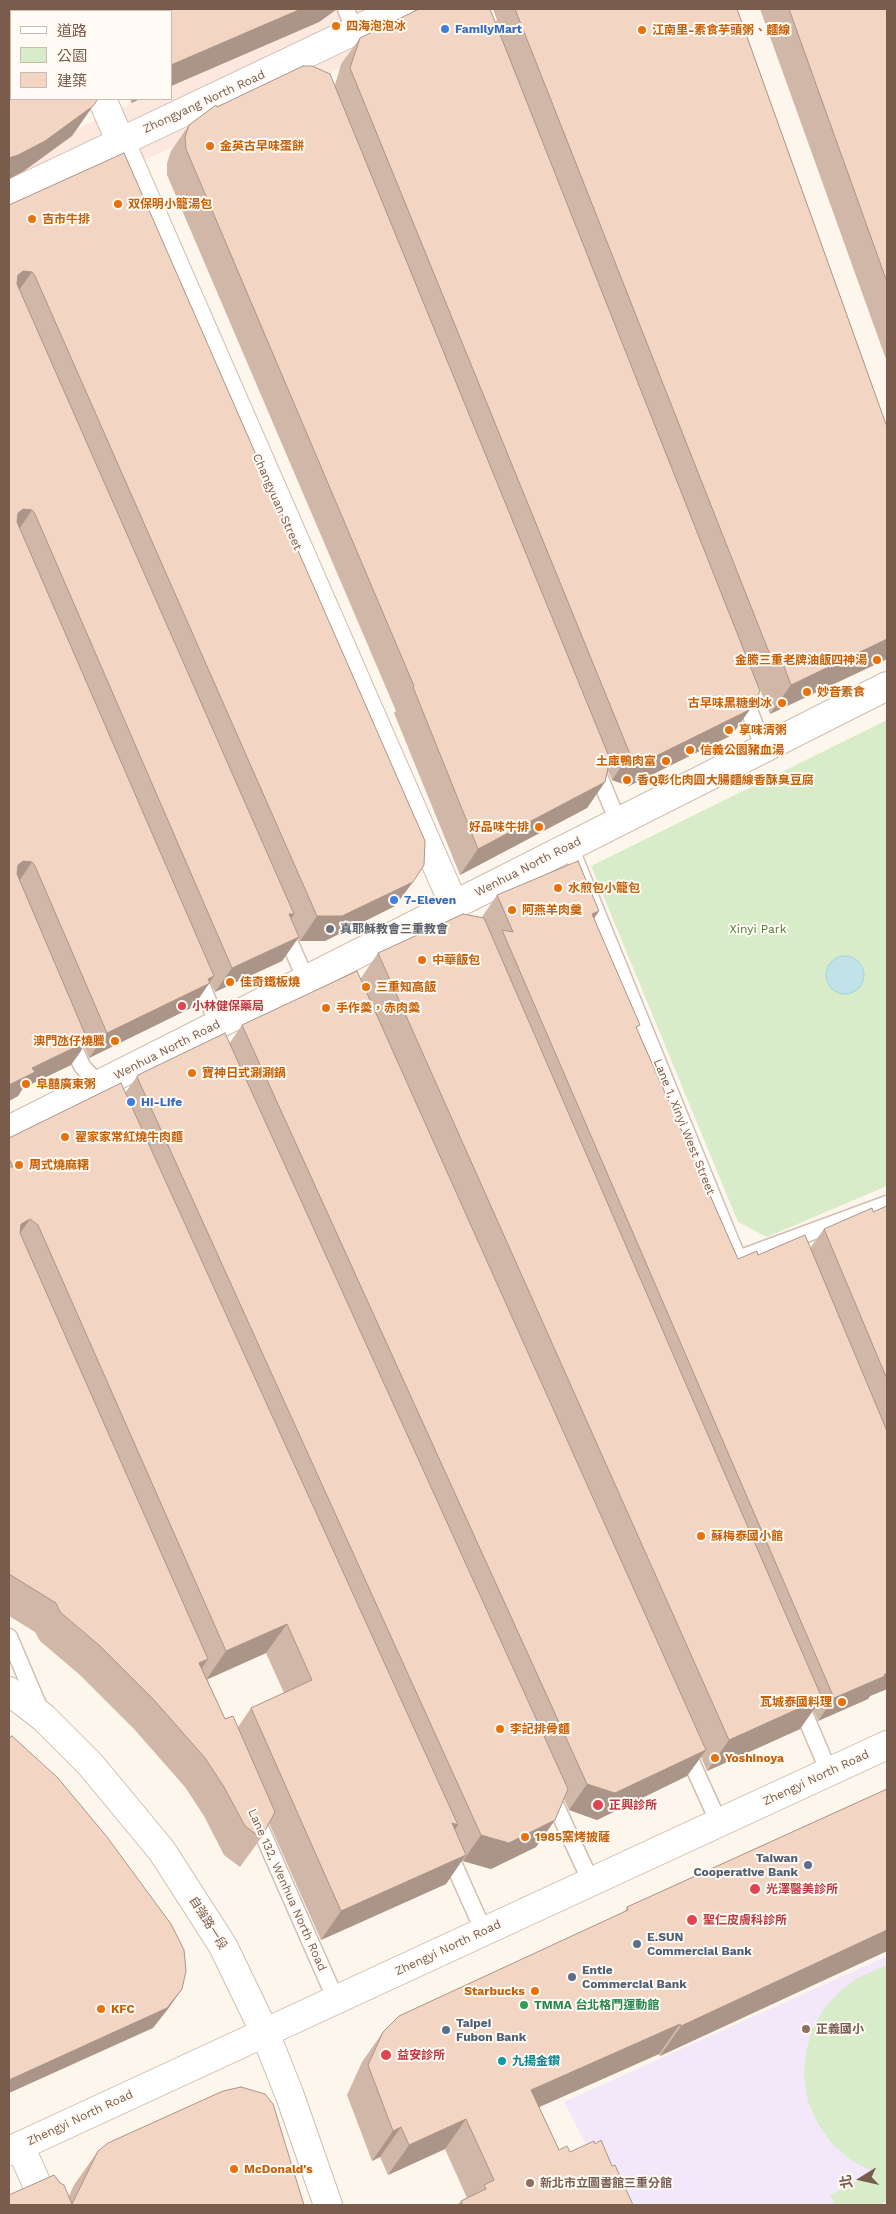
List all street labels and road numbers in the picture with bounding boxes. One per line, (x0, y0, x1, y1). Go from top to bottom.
street label: Zhongyang North Road (141, 67, 267, 137)
street label: Changyuan Street (249, 451, 305, 553)
street label: Wenhua North Road (472, 834, 584, 900)
street label: Wenhua North Road (111, 1017, 223, 1083)
street label: Lane 1, Xinyi West Street (650, 1057, 718, 1197)
street label: Zhengyi North Road (761, 1747, 871, 1809)
street label: Lane 132, Wenhua North Road (245, 1807, 329, 1973)
street label: 自強路一段 (186, 1894, 230, 1952)
street label: Zhengyi North Road (393, 1917, 503, 1979)
street label: Zhengyi North Road (25, 2087, 135, 2149)

